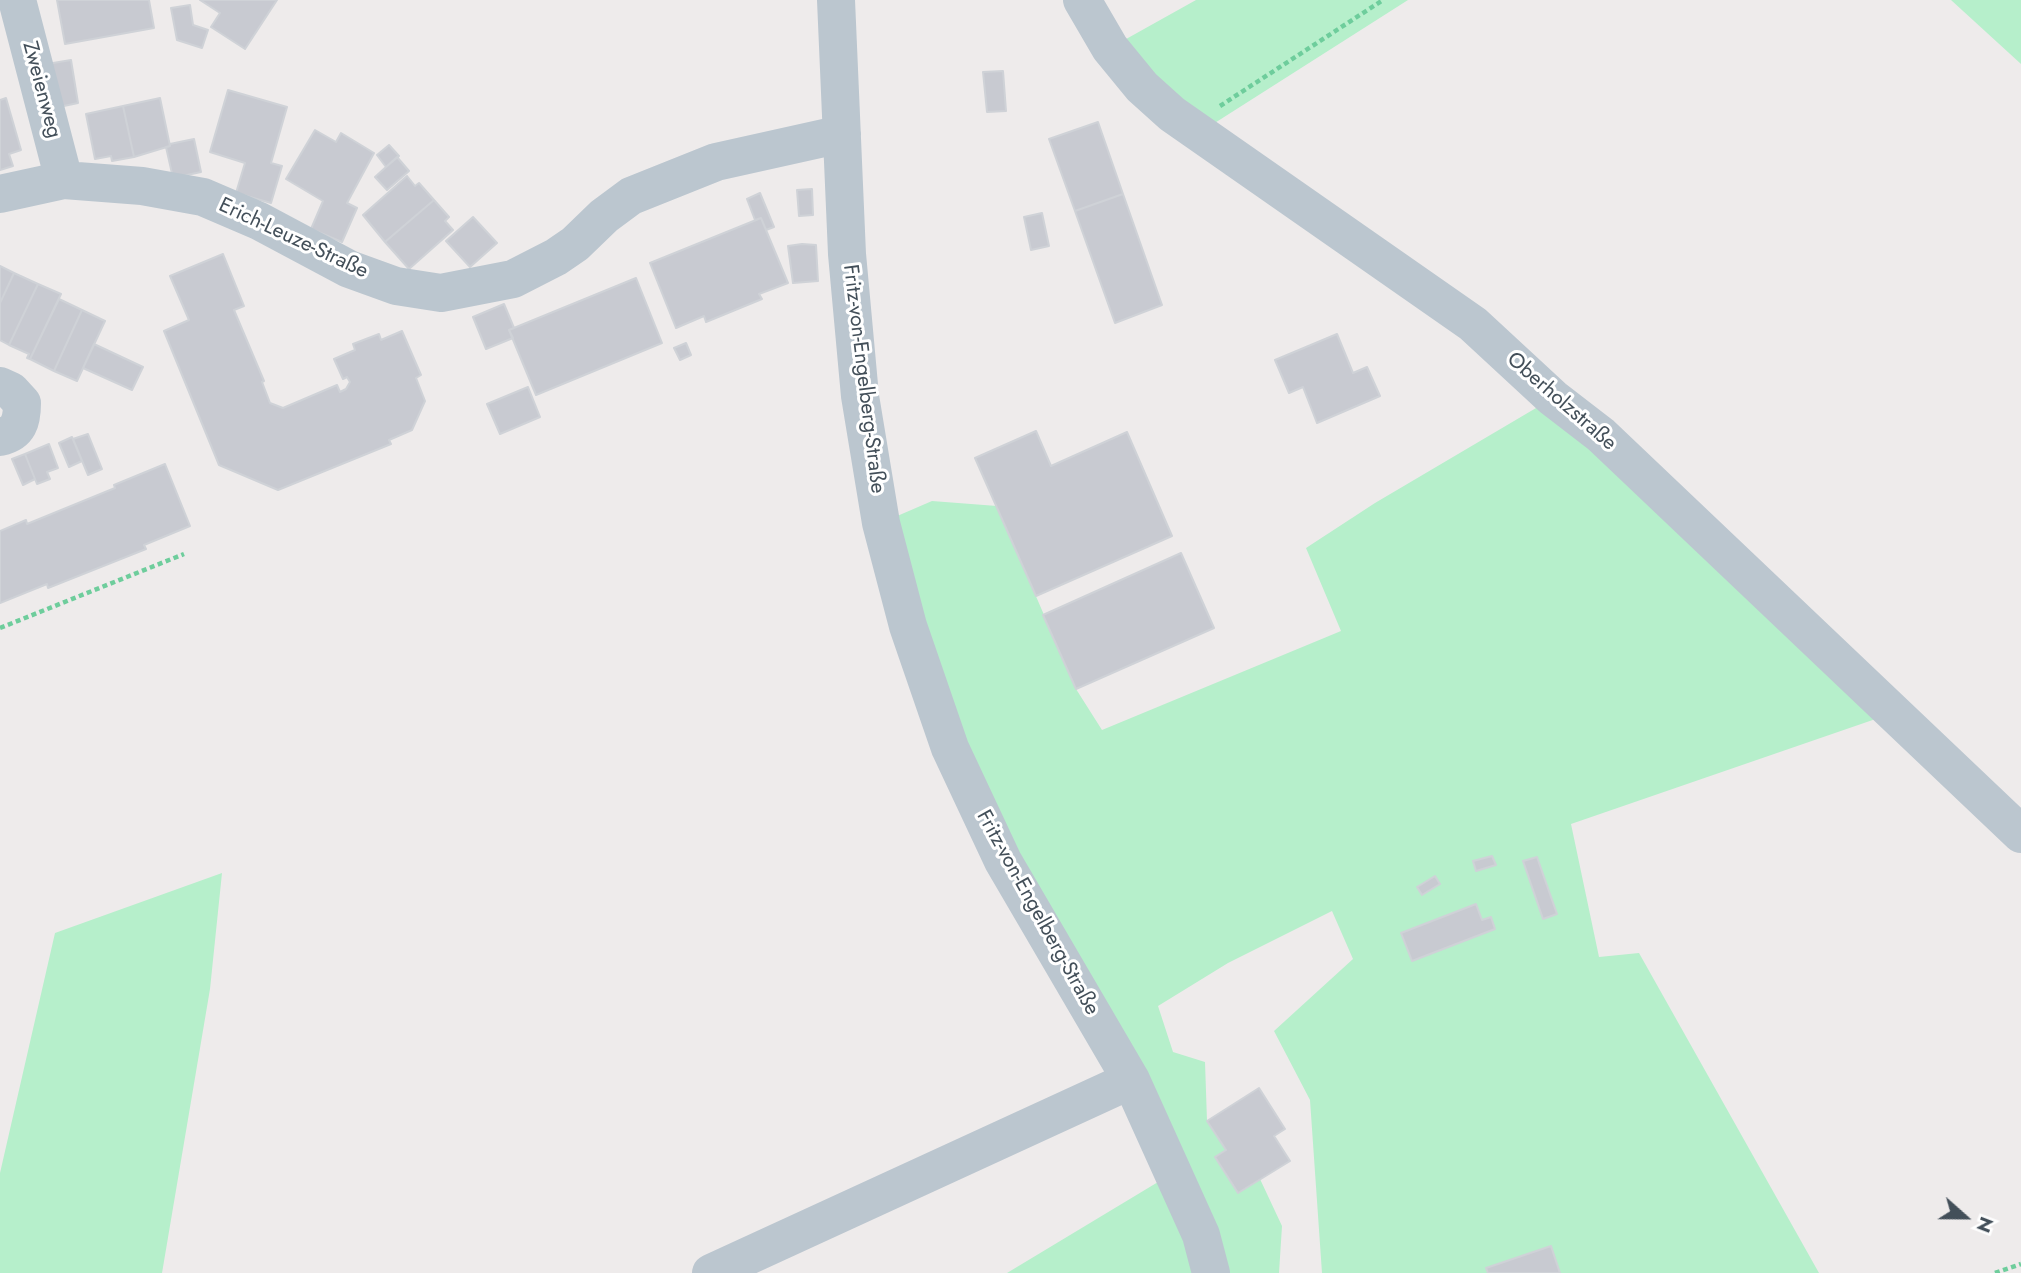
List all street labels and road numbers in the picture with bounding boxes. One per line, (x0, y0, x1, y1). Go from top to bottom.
street label: Zweienweg (16, 39, 66, 141)
street label: Erich-Leuze-Straße (214, 193, 372, 285)
street label: Fritz-von-Engelberg-Straße (836, 263, 890, 495)
street label: Oberholzstraße (1501, 348, 1621, 456)
street label: Fritz-von-Engelberg-Straße (970, 806, 1104, 1020)

